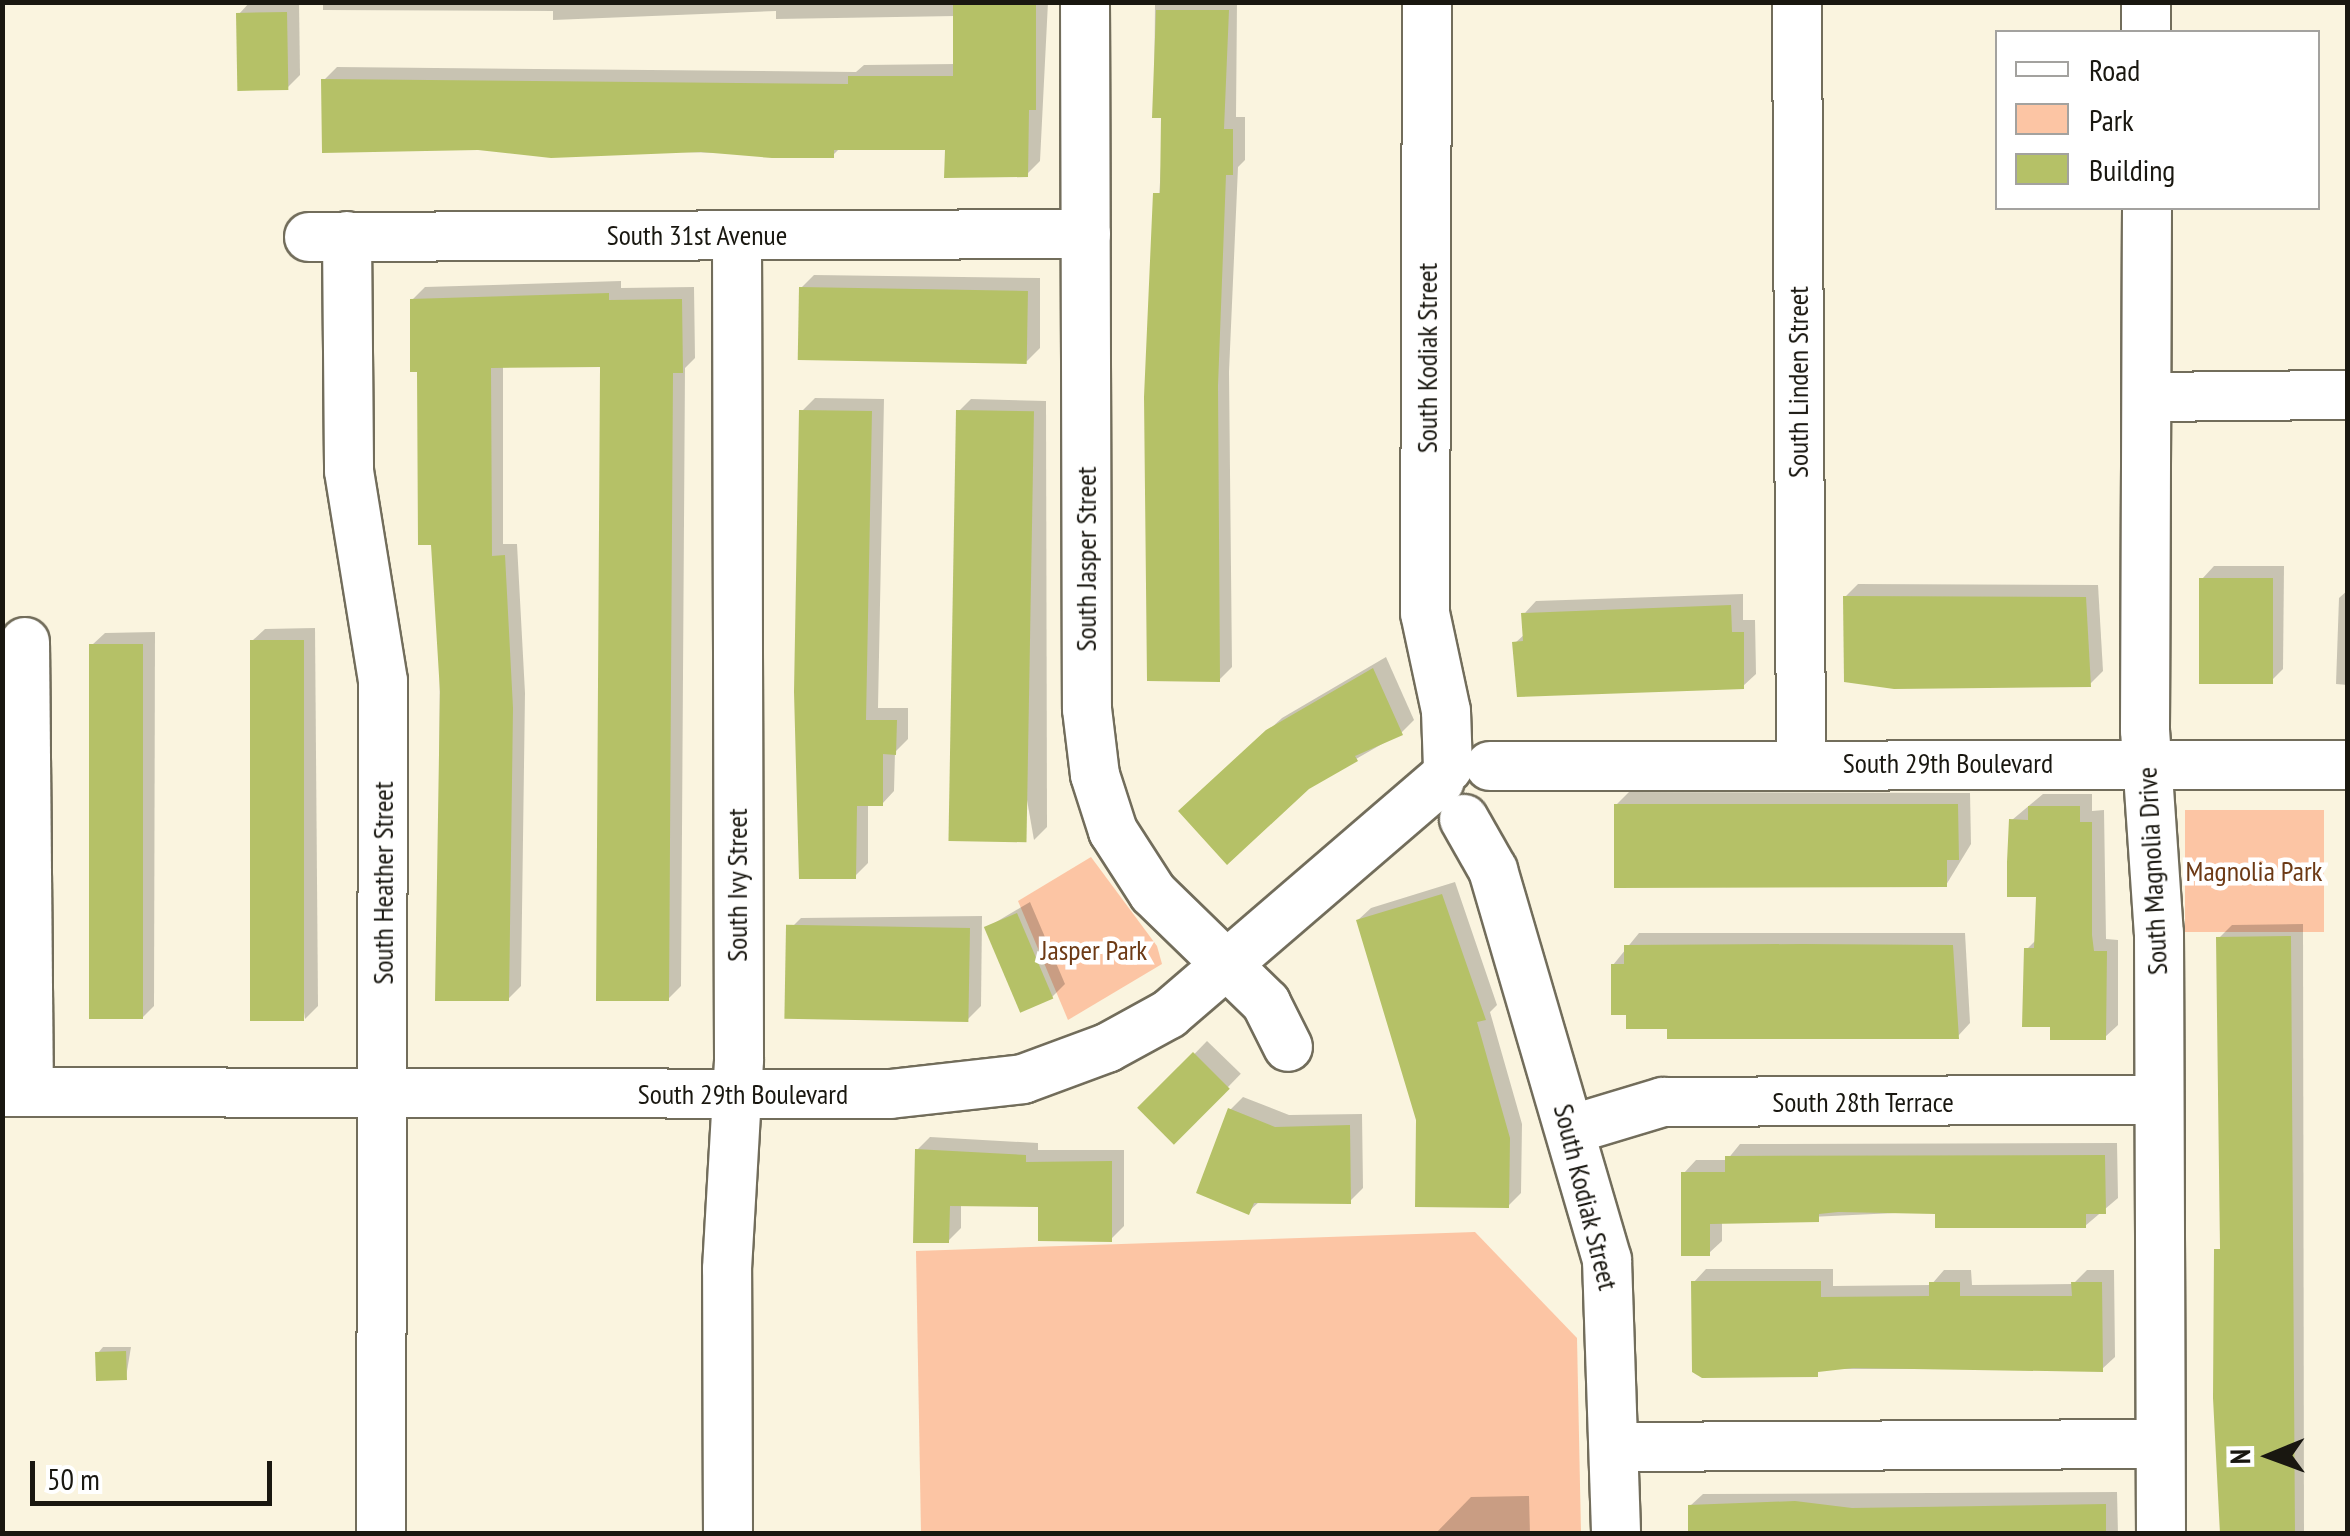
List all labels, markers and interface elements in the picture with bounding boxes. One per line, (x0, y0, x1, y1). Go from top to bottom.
legend (1995, 30, 2320, 210)
text: Road (2089, 50, 2140, 89)
text: Park (2089, 100, 2134, 139)
text: Building (2089, 150, 2175, 189)
street label: South 31st Avenue (606, 218, 788, 252)
street label: South Kodiak Street (1410, 262, 1444, 454)
street label: South Linden Street (1781, 286, 1815, 478)
street label: South Jasper Street (1069, 467, 1103, 651)
street label: South 29th Boulevard (1843, 746, 2053, 780)
street label: South Magnolia Drive (2130, 766, 2174, 976)
street label: South Heather Street (366, 781, 400, 985)
street label: South Ivy Street (720, 808, 754, 962)
park label: Magnolia Park (2186, 854, 2322, 888)
park label: Jasper Park (1041, 933, 1147, 967)
street label: South 29th Boulevard (638, 1077, 848, 1111)
street label: South 28th Terrace (1772, 1085, 1954, 1119)
street label: South Kodiak Street (1547, 1100, 1625, 1294)
north arrow (2220, 1406, 2320, 1506)
scale bar (35, 1441, 278, 1503)
text: N (2221, 1449, 2258, 1464)
text: 50 m (47, 1459, 100, 1498)

